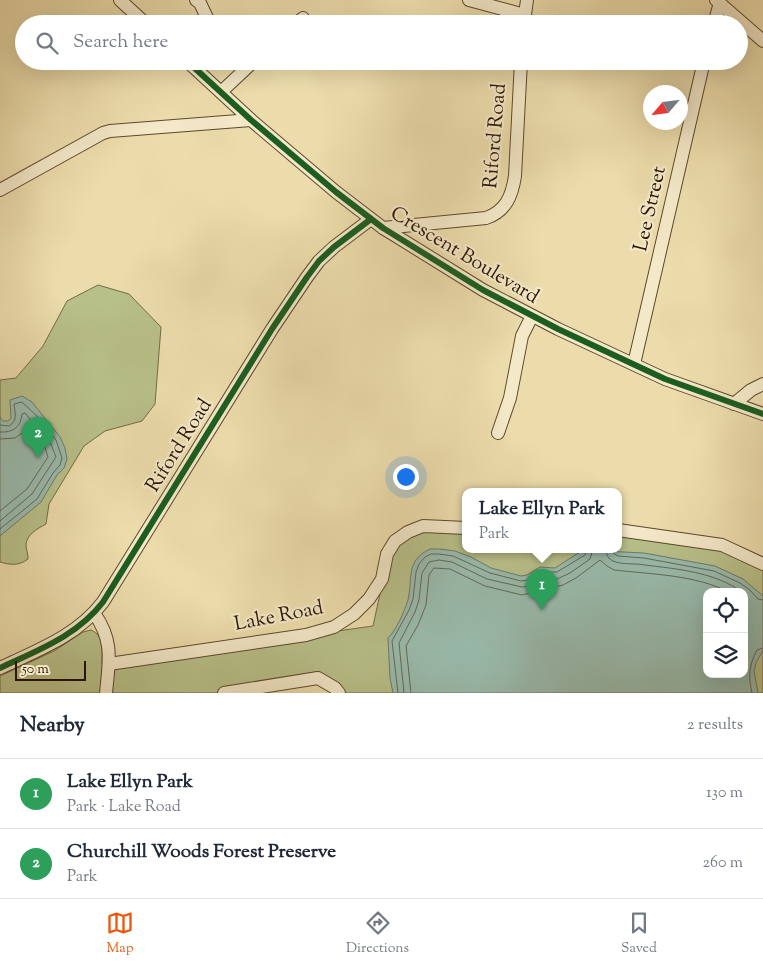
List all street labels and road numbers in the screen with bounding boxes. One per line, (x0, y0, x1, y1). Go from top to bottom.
street label: Riford Road (477, 82, 515, 190)
street label: Lee Street (627, 163, 675, 254)
street label: Crescent Boulevard (384, 200, 544, 312)
street label: Riford Road (140, 394, 220, 498)
street label: Lake Road (232, 594, 326, 640)

